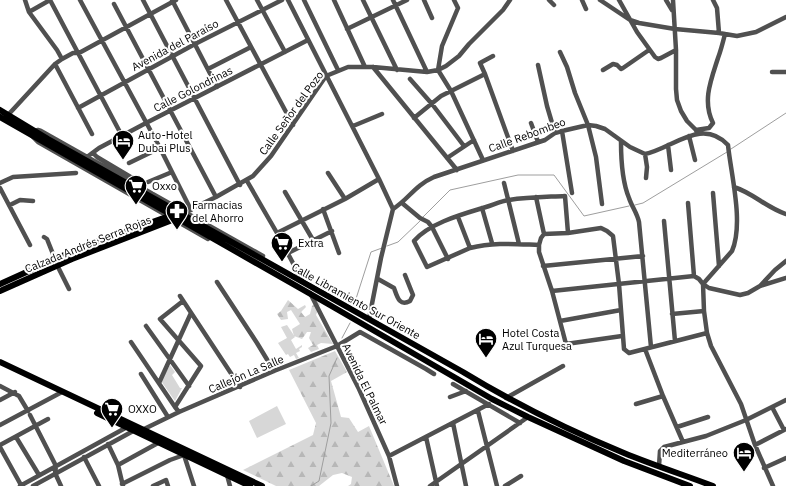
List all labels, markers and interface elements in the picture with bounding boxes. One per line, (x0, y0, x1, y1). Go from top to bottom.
street label: Avenida del Paraíso (129, 16, 221, 74)
street label: Calle Golondrinas (151, 63, 235, 115)
street label: Calle Señor del Pozo (256, 68, 326, 158)
street label: Calle Rebombeo (487, 115, 567, 155)
hotel icon: Auto-Hotel Dubai Plus (110, 128, 136, 161)
place label: Auto-Hotel Dubai Plus (138, 128, 193, 155)
supermarket icon: Oxxo (123, 173, 149, 206)
place label: Oxxo (152, 179, 177, 193)
pharmacy icon: Farmacias del Ahorro (164, 198, 190, 231)
place label: Farmacias del Ahorro (192, 198, 244, 225)
street label: Calzada Andrés Serra Rojas (23, 212, 153, 276)
supermarket icon: Extra (269, 230, 295, 263)
place label: Extra (298, 236, 324, 250)
street label: Calle Libramiento Sur Oriente (289, 260, 423, 342)
hotel icon: Hotel Costa Azul Turquesa (473, 326, 499, 359)
place label: Hotel Costa Azul Turquesa (502, 326, 572, 353)
street label: Avenida El Palmar (339, 341, 391, 427)
street label: Callejón La Salle (206, 352, 286, 396)
supermarket icon: OXXO (99, 396, 125, 429)
place label: OXXO (128, 402, 157, 416)
hotel icon: Mediterráneo (731, 440, 757, 473)
place label: Mediterráneo (662, 446, 728, 460)

